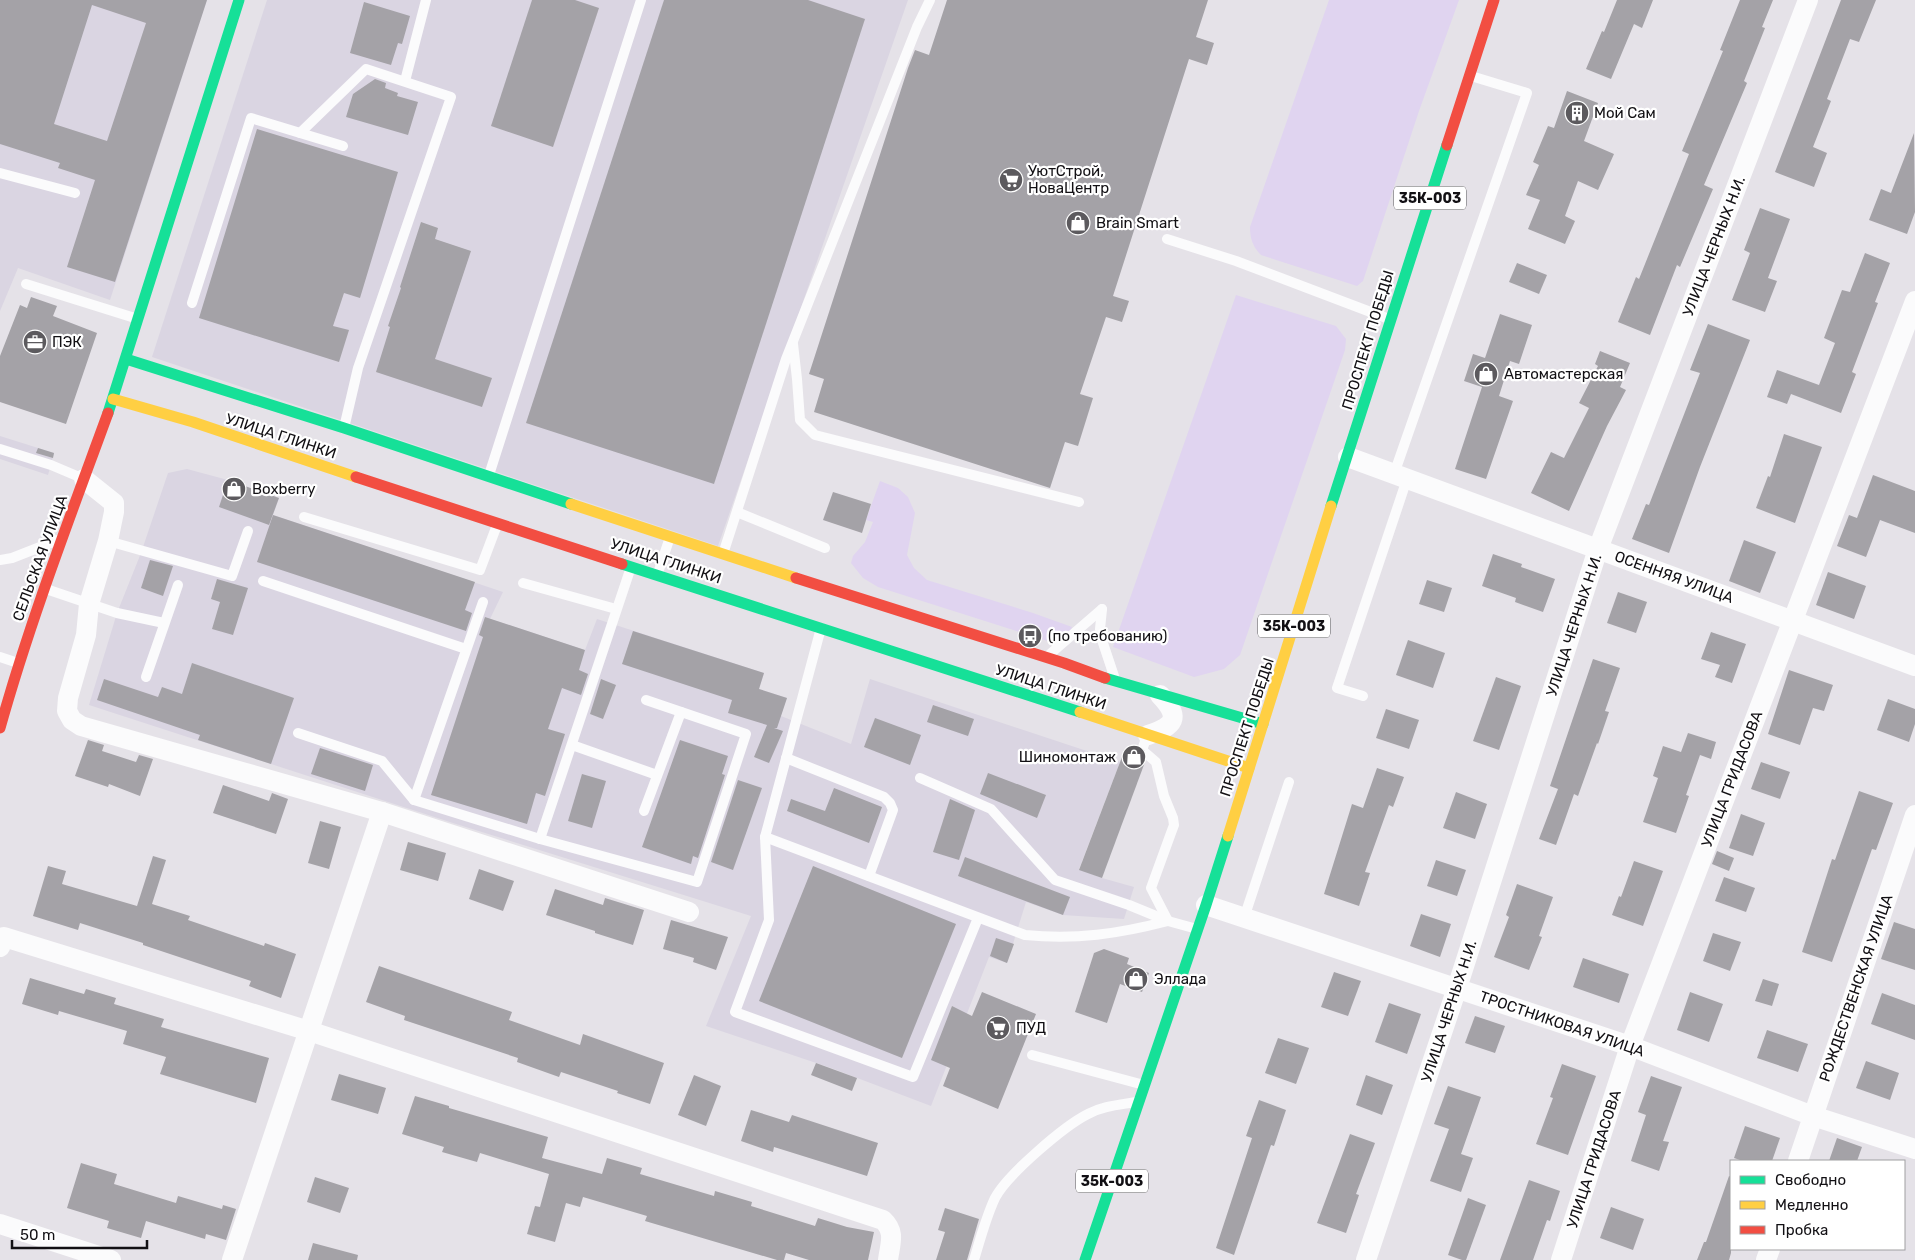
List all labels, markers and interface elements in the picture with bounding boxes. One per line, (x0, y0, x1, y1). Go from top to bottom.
building icon: Мой Сам (1564, 100, 1590, 126)
place label: Мой Сам (1594, 104, 1656, 122)
place label: УютСтрой, НоваЦентр (1028, 162, 1109, 197)
supermarket icon: УютСтрой, НоваЦентр (998, 167, 1024, 193)
street label: УЛИЦА ЧЕРНЫХ Н.И. (1679, 173, 1749, 319)
road number: 35К-003 (1394, 187, 1466, 210)
shop icon: Brain Smart (1065, 210, 1091, 236)
place label: Brain Smart (1096, 214, 1179, 232)
street label: ПРОСПЕКТ ПОБЕДЫ (1338, 268, 1398, 412)
office icon: ПЭК (22, 329, 48, 355)
place label: ПЭК (52, 333, 82, 351)
shop icon: Автомастерская (1473, 361, 1499, 387)
place label: Автомастерская (1504, 365, 1623, 383)
street label: УЛИЦА ГЛИНКИ (223, 410, 339, 462)
shop icon: Boxberry (221, 476, 247, 502)
place label: Boxberry (252, 480, 316, 498)
street label: СЕЛЬСКАЯ УЛИЦА (9, 492, 71, 624)
street label: УЛИЦА ГЛИНКИ (608, 535, 724, 587)
street label: ОСЕННЯЯ УЛИЦА (1612, 547, 1736, 607)
street label: УЛИЦА ЧЕРНЫХ Н.И. (1542, 552, 1606, 698)
road number: 35К-003 (1258, 614, 1330, 638)
bus stop icon: (по требованию) (1017, 623, 1043, 649)
place label: (по требованию) (1048, 627, 1167, 645)
street label: ПРОСПЕКТ ПОБЕДЫ (1216, 655, 1278, 799)
street label: УЛИЦА ГЛИНКИ (993, 661, 1109, 713)
street label: УЛИЦА ГРИДАСОВА (1698, 708, 1766, 850)
shop icon: Шиномонтаж (1121, 744, 1147, 770)
place label: Шиномонтаж (1019, 748, 1116, 766)
street label: РОЖДЕСТВЕНСКАЯ УЛИЦА (1815, 892, 1897, 1084)
street label: УЛИЦА ЧЕРНЫХ Н.И. (1417, 938, 1481, 1084)
shop icon: Эллада (1123, 966, 1149, 992)
place label: Эллада (1154, 970, 1206, 988)
street label: ТРОСТНИКОВАЯ УЛИЦА (1477, 987, 1647, 1061)
supermarket icon: ПУД (985, 1015, 1011, 1041)
place label: ПУД (1016, 1019, 1047, 1037)
street label: УЛИЦА ГРИДАСОВА (1563, 1088, 1625, 1230)
legend (1730, 1160, 1905, 1250)
road number: 35К-003 (1076, 1170, 1148, 1192)
text: Свободно (1775, 1171, 1846, 1189)
text: Медленно (1775, 1196, 1848, 1214)
scale bar (12, 1218, 148, 1250)
text: Пробка (1775, 1221, 1828, 1239)
text: 50 m (20, 1226, 55, 1244)

